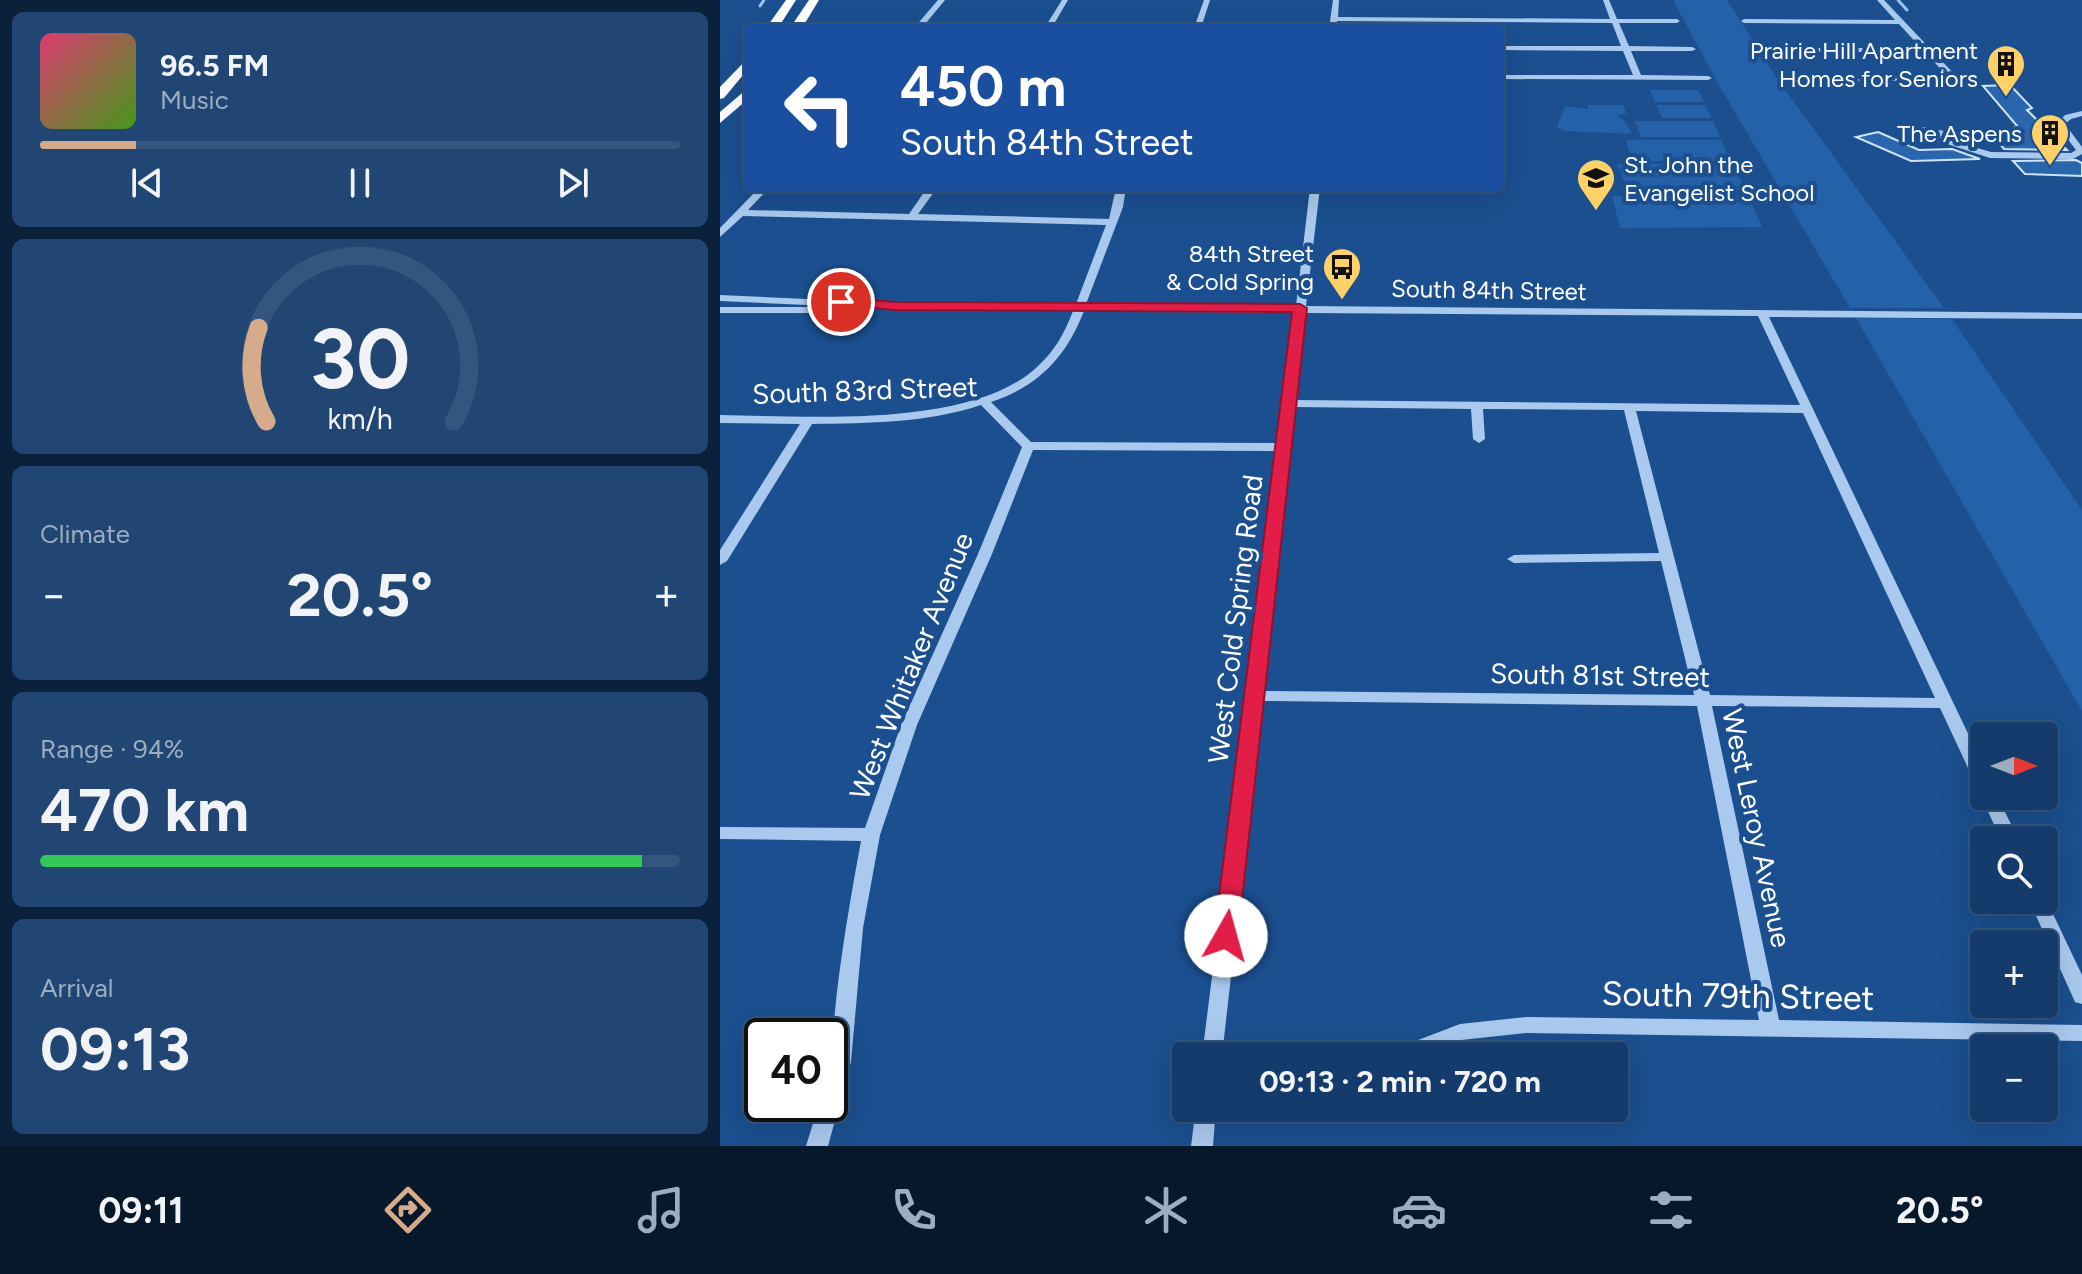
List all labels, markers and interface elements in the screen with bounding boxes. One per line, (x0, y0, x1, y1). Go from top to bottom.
place label: Prairie Hill Apartment Homes for Seniors (1750, 36, 1978, 93)
building icon: Prairie Hill Apartment Homes for Seniors (1985, 43, 2027, 98)
text: 96.5 FM (160, 47, 269, 84)
text: 450 m (900, 53, 1066, 120)
icon: left (768, 56, 872, 160)
text: Music (160, 84, 229, 116)
building icon: The Aspens (2029, 112, 2071, 167)
place label: The Aspens (1897, 119, 2022, 148)
text: South 84th Street (900, 121, 1194, 164)
place label: St. John the Evangelist School (1624, 150, 1815, 207)
school or university icon: St. John the Evangelist School (1575, 157, 1617, 212)
icon: previous (125, 161, 169, 205)
icon: pause (338, 161, 382, 205)
icon: next (551, 161, 595, 205)
place label: 84th Street & Cold Spring (1166, 239, 1314, 296)
bus stop icon: 84th Street & Cold Spring (1321, 246, 1363, 301)
pin (807, 268, 875, 336)
street label: South 84th Street (1391, 274, 1587, 306)
icon: arrive (819, 280, 863, 324)
text: 30 (310, 309, 410, 409)
street label: South 83rd Street (752, 369, 978, 411)
text: km/h (327, 402, 393, 436)
street label: West Cold Spring Road (1200, 473, 1270, 765)
text: Climate (40, 518, 130, 550)
street label: West Whitaker Avenue (842, 528, 980, 804)
text: 20.5° (287, 559, 433, 631)
text: − (40, 568, 67, 621)
text: + (653, 568, 680, 621)
street label: South 81st Street (1490, 656, 1710, 694)
street label: West Leroy Avenue (1715, 706, 1799, 950)
north arrow (1970, 722, 2058, 810)
map controls (1970, 722, 2058, 1122)
text: Range · 94% (40, 733, 184, 765)
text: 470 km (40, 774, 249, 846)
button: search (1970, 826, 2058, 914)
position arrow (1184, 894, 1268, 978)
button: + (1970, 930, 2058, 1018)
text: Arrival (40, 972, 113, 1004)
street label: South 79th Street (1601, 973, 1875, 1019)
text: 09:13 (40, 1013, 190, 1085)
speed limit sign: 40 (744, 1018, 848, 1122)
button: − (1970, 1034, 2058, 1122)
text: 09:13 · 2 min · 720 m (1259, 1063, 1541, 1100)
icon: directions (380, 1182, 436, 1238)
icon: music (633, 1182, 689, 1238)
icon: phone (886, 1182, 942, 1238)
icon: climate (1138, 1182, 1194, 1238)
icon: car (1391, 1182, 1447, 1238)
icon: filters (1643, 1182, 1699, 1238)
text: 09:11 (98, 1189, 184, 1232)
text: 20.5° (1896, 1189, 1984, 1232)

